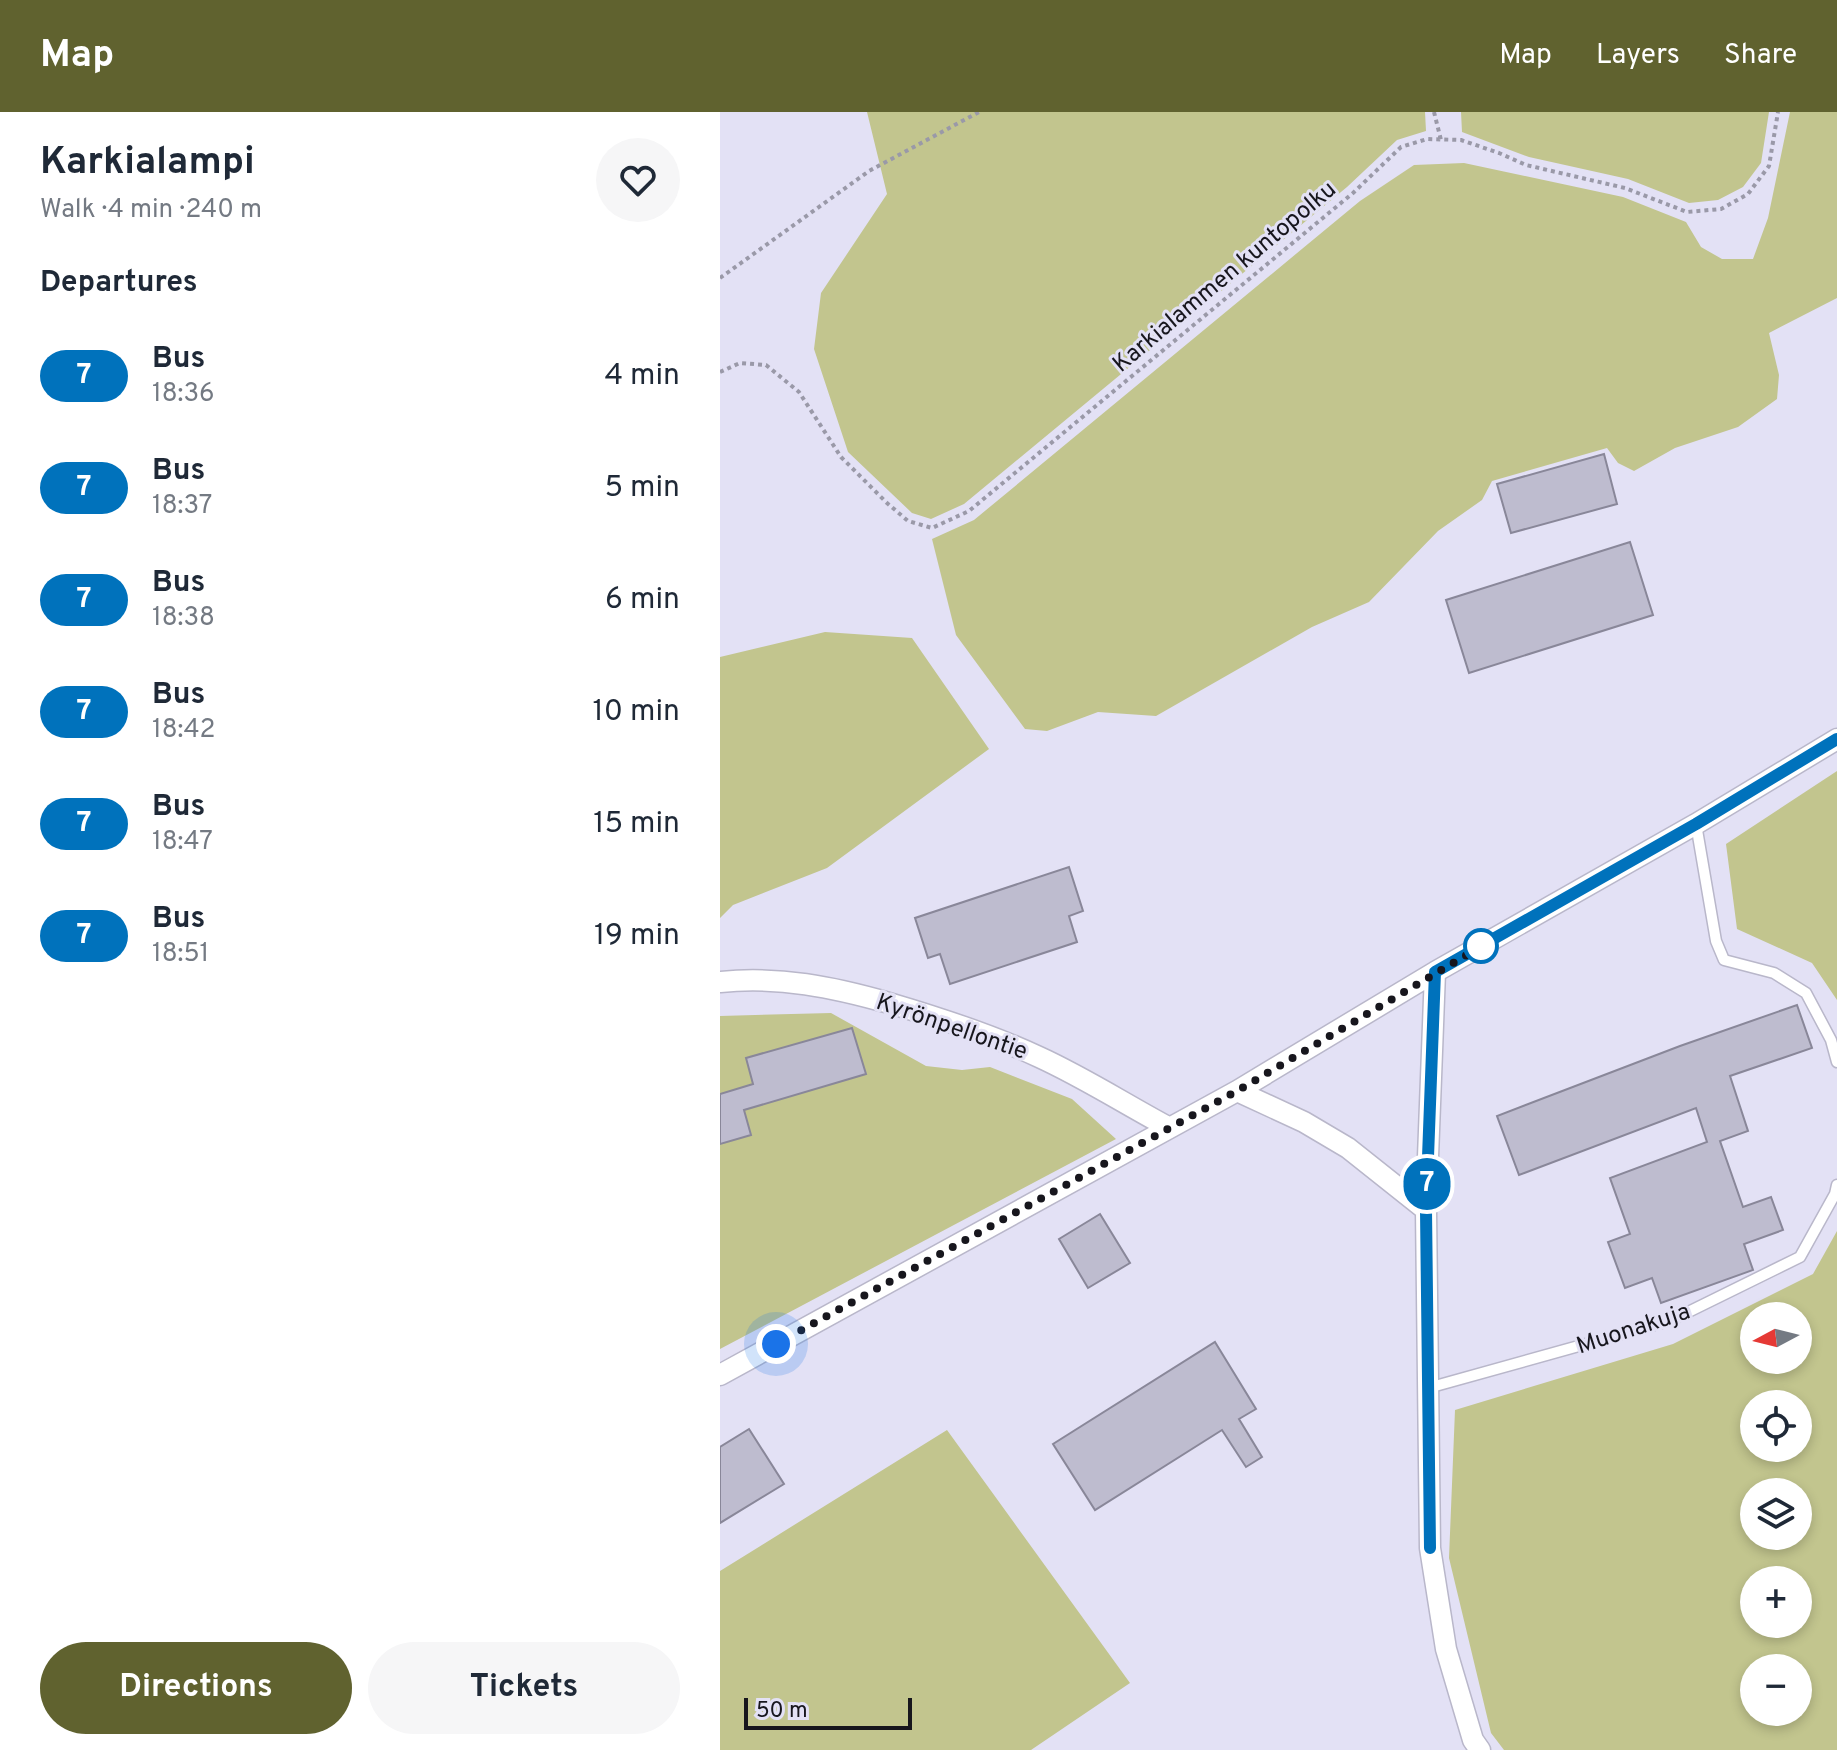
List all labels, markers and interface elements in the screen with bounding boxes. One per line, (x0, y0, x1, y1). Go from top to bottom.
text: Map (40, 32, 114, 81)
text: Map (1499, 38, 1552, 74)
text: Layers (1596, 38, 1680, 74)
text: Share (1724, 38, 1797, 74)
button: heart (596, 138, 680, 222)
text: Karkialampi (40, 139, 255, 188)
street label: Karkialammen kuntopolku (1107, 175, 1343, 380)
text: Walk · 4 min · 240 m (40, 194, 262, 227)
text: Departures (40, 265, 198, 302)
text: Bus (152, 341, 205, 378)
text: 7 (76, 358, 92, 394)
text: 4 min (604, 358, 680, 395)
text: 18:36 (152, 378, 215, 411)
text: Bus (152, 453, 205, 490)
text: 7 (76, 470, 92, 506)
text: 5 min (604, 470, 680, 507)
text: 18:37 (152, 490, 212, 523)
text: Bus (152, 565, 205, 602)
text: 7 (76, 582, 92, 618)
text: 6 min (605, 582, 680, 619)
text: 18:38 (152, 602, 215, 635)
text: Bus (152, 677, 205, 714)
text: 7 (76, 694, 92, 730)
text: 10 min (593, 694, 680, 731)
text: 18:42 (152, 714, 216, 747)
text: Bus (152, 789, 205, 826)
text: 7 (76, 806, 92, 842)
text: 15 min (593, 806, 680, 843)
text: 18:47 (152, 826, 213, 859)
text: Bus (152, 901, 205, 938)
text: 7 (76, 918, 92, 954)
text: 19 min (594, 918, 680, 955)
unlabelled marker (1464, 929, 1498, 963)
text: 18:51 (152, 938, 209, 971)
street label: Kyrönpellontie (872, 988, 1031, 1068)
line badge: 7 (1401, 1158, 1453, 1210)
text: 7 (1419, 1166, 1435, 1202)
street label: Muonakuja (1573, 1297, 1694, 1362)
north arrow (1740, 1302, 1812, 1374)
map controls (1740, 1302, 1812, 1726)
your location (756, 1324, 796, 1364)
button: locate (1740, 1390, 1812, 1462)
button: layers (1740, 1478, 1812, 1550)
button: + (1740, 1566, 1812, 1638)
button: Directions (40, 1642, 352, 1734)
button: Tickets (368, 1642, 680, 1734)
button: − (1740, 1654, 1812, 1726)
scale bar (744, 1694, 912, 1730)
text: 50 m (756, 1698, 808, 1725)

